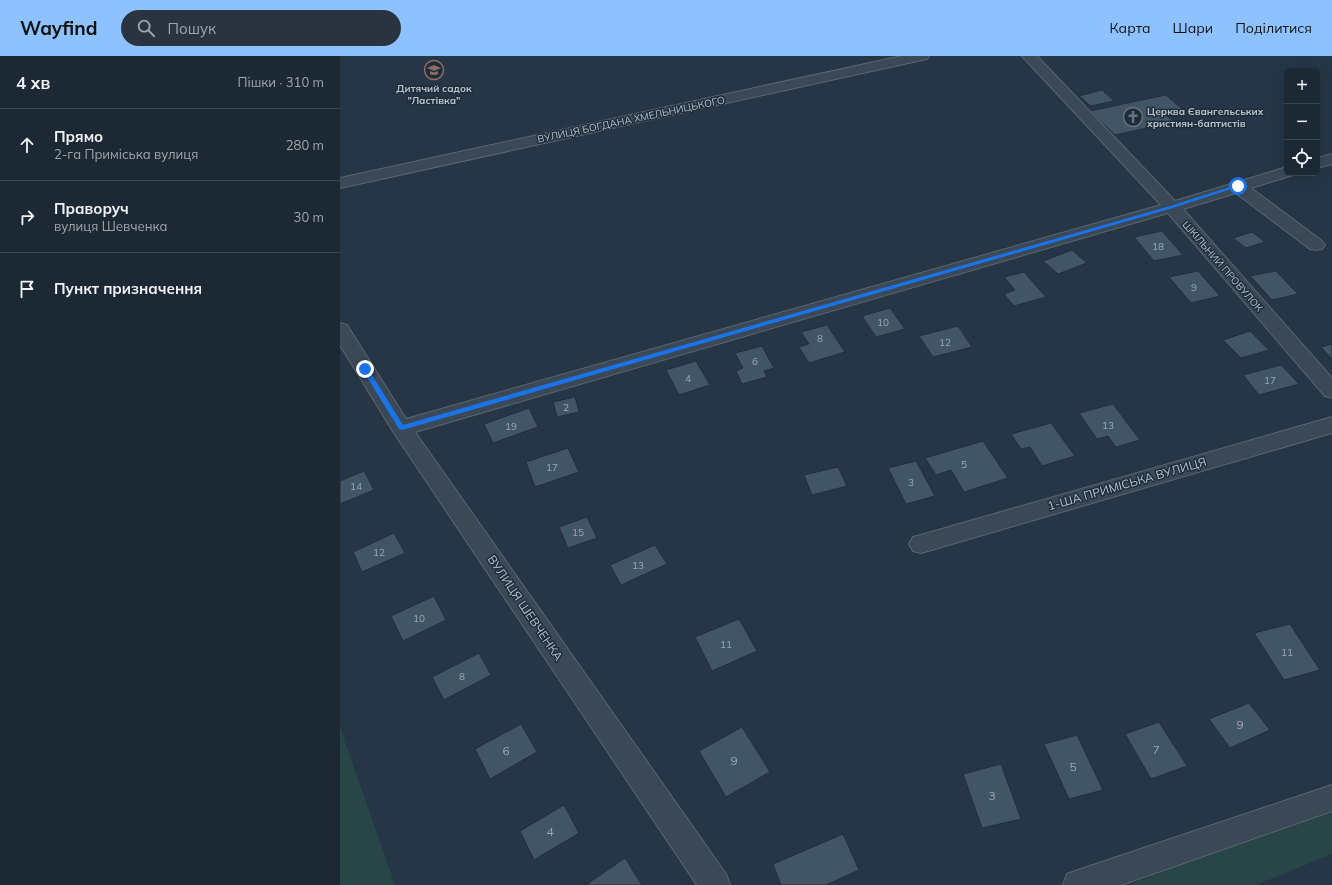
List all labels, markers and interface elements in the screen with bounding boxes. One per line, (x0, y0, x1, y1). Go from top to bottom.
search box (121, 10, 401, 46)
text: Wayfind (20, 16, 97, 40)
icon: search (135, 17, 157, 39)
text: Пошук (167, 19, 216, 38)
text: Карта (1109, 19, 1151, 37)
text: Шари (1173, 19, 1213, 37)
text: Поділитися (1235, 19, 1312, 37)
school or university icon: Дитячий садок "Ластівка" (423, 59, 445, 81)
map controls (1284, 68, 1320, 176)
button: + (1284, 68, 1320, 104)
text: 4 хв (16, 72, 50, 93)
text: Пішки · 310 m (237, 74, 324, 90)
place label: Дитячий садок "Ластівка" (396, 82, 472, 107)
street label: ВУЛИЦЯ БОГДАНА ХМЕЛЬНИЦЬКОГО (536, 93, 726, 146)
button: − (1284, 104, 1320, 140)
place label: Церква Євангельських християн-баптистів (1146, 105, 1264, 130)
church icon: Церква Євангельських християн-баптистів (1122, 106, 1144, 128)
text: Прямо (54, 127, 103, 146)
icon: ahead (16, 134, 38, 156)
text: 280 m (286, 137, 324, 153)
button: locate (1284, 140, 1320, 176)
text: 2-га Приміська вулиця (54, 146, 198, 162)
route start (1229, 177, 1247, 195)
text: Праворуч (54, 199, 129, 218)
icon: right (16, 206, 38, 228)
text: 30 m (294, 209, 324, 225)
text: вулиця Шевченка (54, 218, 168, 234)
street label: ШКІЛЬНИЙ ПРОВУЛОК (1180, 218, 1266, 315)
house number: 18 (1152, 240, 1164, 253)
icon: arrive (16, 278, 38, 300)
text: Пункт призначення (54, 279, 202, 298)
house number: 9 (1191, 281, 1197, 294)
house number: 10 (877, 316, 889, 329)
house number: 8 (817, 332, 823, 345)
house number: 12 (939, 336, 951, 349)
house number: 6 (752, 355, 758, 368)
route end (356, 360, 374, 378)
house number: 4 (685, 372, 691, 385)
house number: 17 (1264, 374, 1276, 387)
house number: 2 (563, 401, 569, 414)
house number: 13 (1102, 419, 1114, 432)
house number: 19 (505, 420, 517, 433)
street label: 1-ША ПРИМІСЬКА ВУЛИЦЯ (1046, 454, 1208, 513)
house number: 5 (961, 458, 967, 471)
house number: 17 (546, 461, 558, 474)
house number: 3 (908, 476, 914, 489)
house number: 14 (350, 480, 362, 493)
house number: 15 (572, 526, 584, 539)
house number: 12 (373, 546, 385, 559)
street label: ВУЛИЦЯ ШЕВЧЕНКА (484, 552, 566, 664)
house number: 13 (632, 559, 644, 572)
house number: 10 (413, 612, 425, 625)
house number: 11 (720, 638, 732, 651)
house number: 11 (1281, 646, 1293, 659)
house number: 8 (459, 670, 465, 683)
house number: 9 (1236, 717, 1244, 732)
house number: 7 (1152, 742, 1160, 757)
house number: 6 (502, 743, 510, 758)
house number: 9 (730, 753, 738, 768)
house number: 5 (1069, 759, 1077, 774)
house number: 3 (988, 788, 996, 803)
house number: 4 (546, 824, 554, 839)

